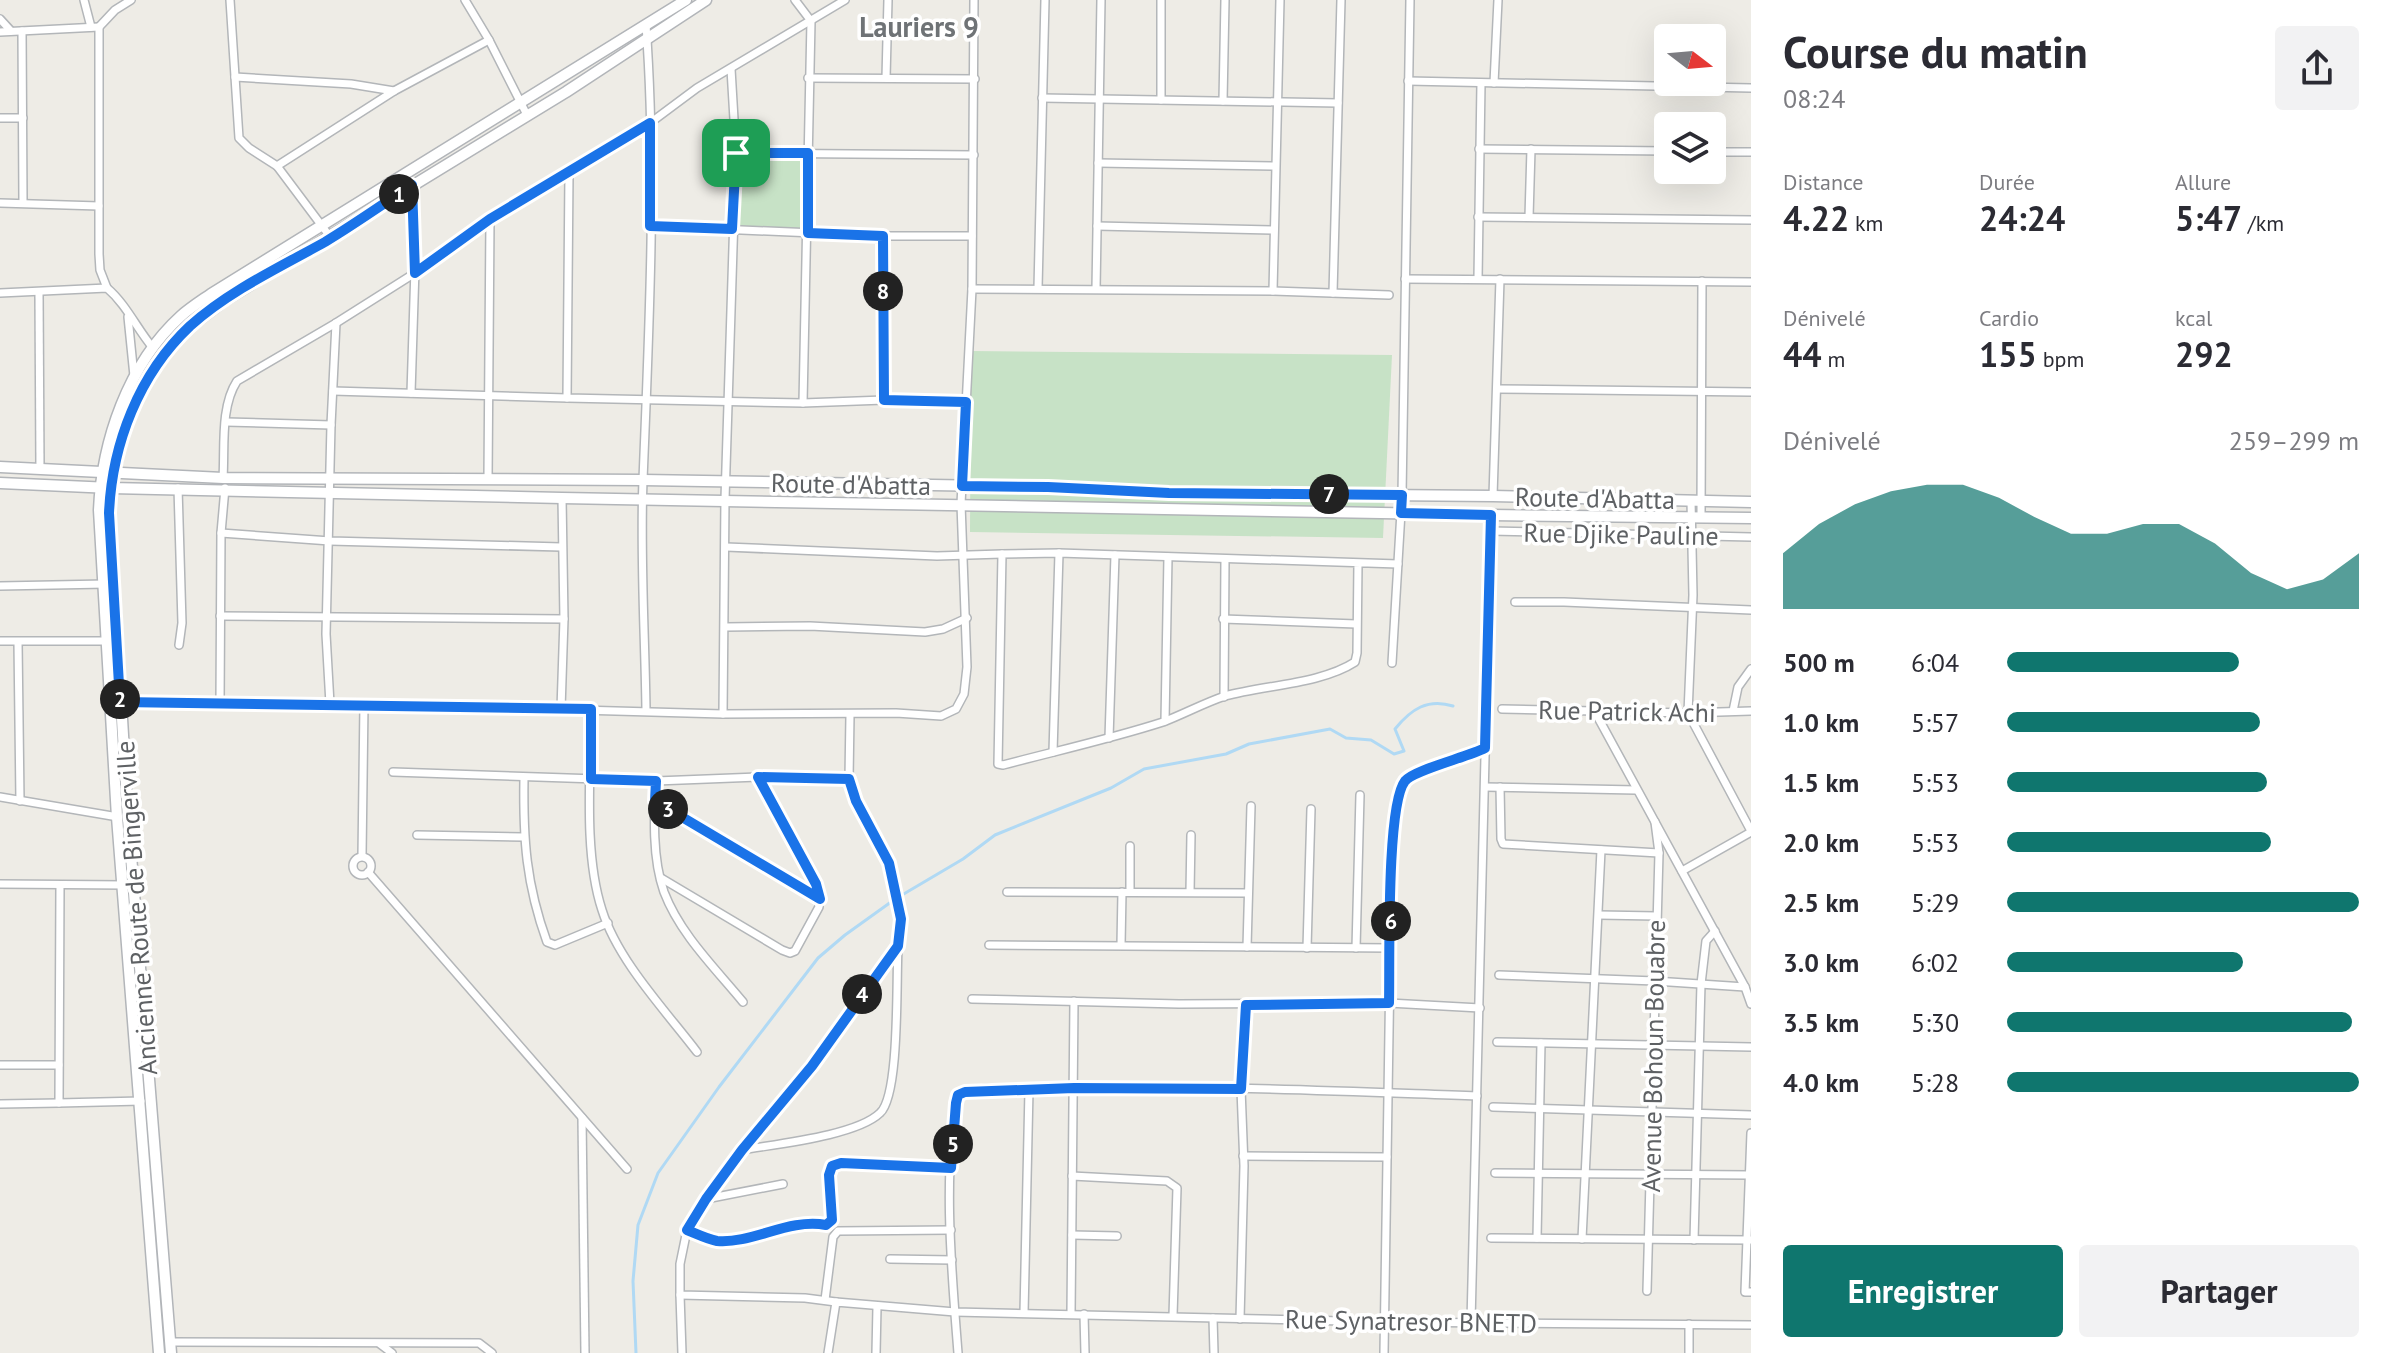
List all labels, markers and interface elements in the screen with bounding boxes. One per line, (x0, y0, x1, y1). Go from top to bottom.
district label: Lauriers 9 (859, 8, 979, 45)
text: Course du matin (1783, 23, 2088, 80)
north arrow (1654, 24, 1726, 96)
map controls (1654, 24, 1726, 184)
button: share (2275, 26, 2359, 110)
text: 08:24 (1783, 82, 1845, 115)
button: layers (1654, 112, 1726, 184)
pin (702, 119, 770, 187)
icon: arrive (714, 131, 758, 175)
text: Distance (1783, 168, 1864, 196)
text: Durée (1979, 168, 2035, 196)
text: Allure (2175, 168, 2231, 196)
pin: 1 (379, 174, 419, 214)
text: 1 (393, 180, 405, 208)
text: 4.22 (1783, 196, 1849, 240)
text: 24:24 (1979, 196, 2065, 240)
text: 5:47 (2175, 196, 2242, 240)
text: km (1849, 209, 1883, 237)
text: /km (2242, 209, 2284, 237)
pin: 8 (863, 271, 903, 311)
text: 8 (877, 277, 889, 305)
text: Dénivelé (1783, 304, 1866, 332)
text: Cardio (1979, 304, 2039, 332)
text: kcal (2175, 304, 2213, 332)
text: 44 (1783, 332, 1822, 376)
text: 155 (1979, 332, 2037, 376)
text: 292 (2175, 332, 2233, 376)
text: m (1822, 345, 1845, 373)
text: bpm (2037, 345, 2084, 373)
text: Dénivelé (1783, 424, 1881, 457)
text: 259–299 m (2229, 424, 2359, 457)
street label: Route d'Abatta (771, 466, 931, 502)
pin: 7 (1309, 474, 1349, 514)
text: 7 (1323, 480, 1335, 508)
street label: Route d'Abatta (1515, 480, 1675, 516)
street label: Rue Djike Pauline (1523, 516, 1719, 552)
text: 500 m (1783, 646, 1855, 679)
text: 6:04 (1911, 646, 1959, 679)
pin: 2 (100, 679, 140, 719)
text: 2 (114, 685, 126, 713)
street label: Rue Patrick Achi (1538, 693, 1716, 729)
text: 1.0 km (1783, 706, 1859, 739)
text: 5:57 (1911, 706, 1959, 739)
street label: Ancienne Route de Bingerville (108, 740, 164, 1076)
text: 1.5 km (1783, 766, 1859, 799)
text: 5:53 (1911, 766, 1959, 799)
pin: 3 (648, 789, 688, 829)
text: 3 (662, 795, 674, 823)
text: 2.0 km (1783, 826, 1859, 859)
text: 5:53 (1911, 826, 1959, 859)
text: 2.5 km (1783, 886, 1859, 919)
text: 5:29 (1911, 886, 1959, 919)
pin: 6 (1371, 901, 1411, 941)
text: 6 (1385, 907, 1397, 935)
street label: Avenue Bohoun Bouabre (1634, 919, 1672, 1193)
text: 3.0 km (1783, 946, 1859, 979)
text: 6:02 (1911, 946, 1959, 979)
pin: 4 (842, 974, 882, 1014)
text: 4 (856, 980, 868, 1008)
text: 3.5 km (1783, 1006, 1859, 1039)
text: 5:30 (1911, 1006, 1959, 1039)
text: 4.0 km (1783, 1066, 1859, 1099)
text: 5:28 (1911, 1066, 1959, 1099)
pin: 5 (933, 1124, 973, 1164)
text: 5 (947, 1130, 959, 1158)
button: Enregistrer (1783, 1245, 2063, 1337)
button: Partager (2079, 1245, 2359, 1337)
street label: Rue Synatresor BNETD (1285, 1302, 1537, 1340)

